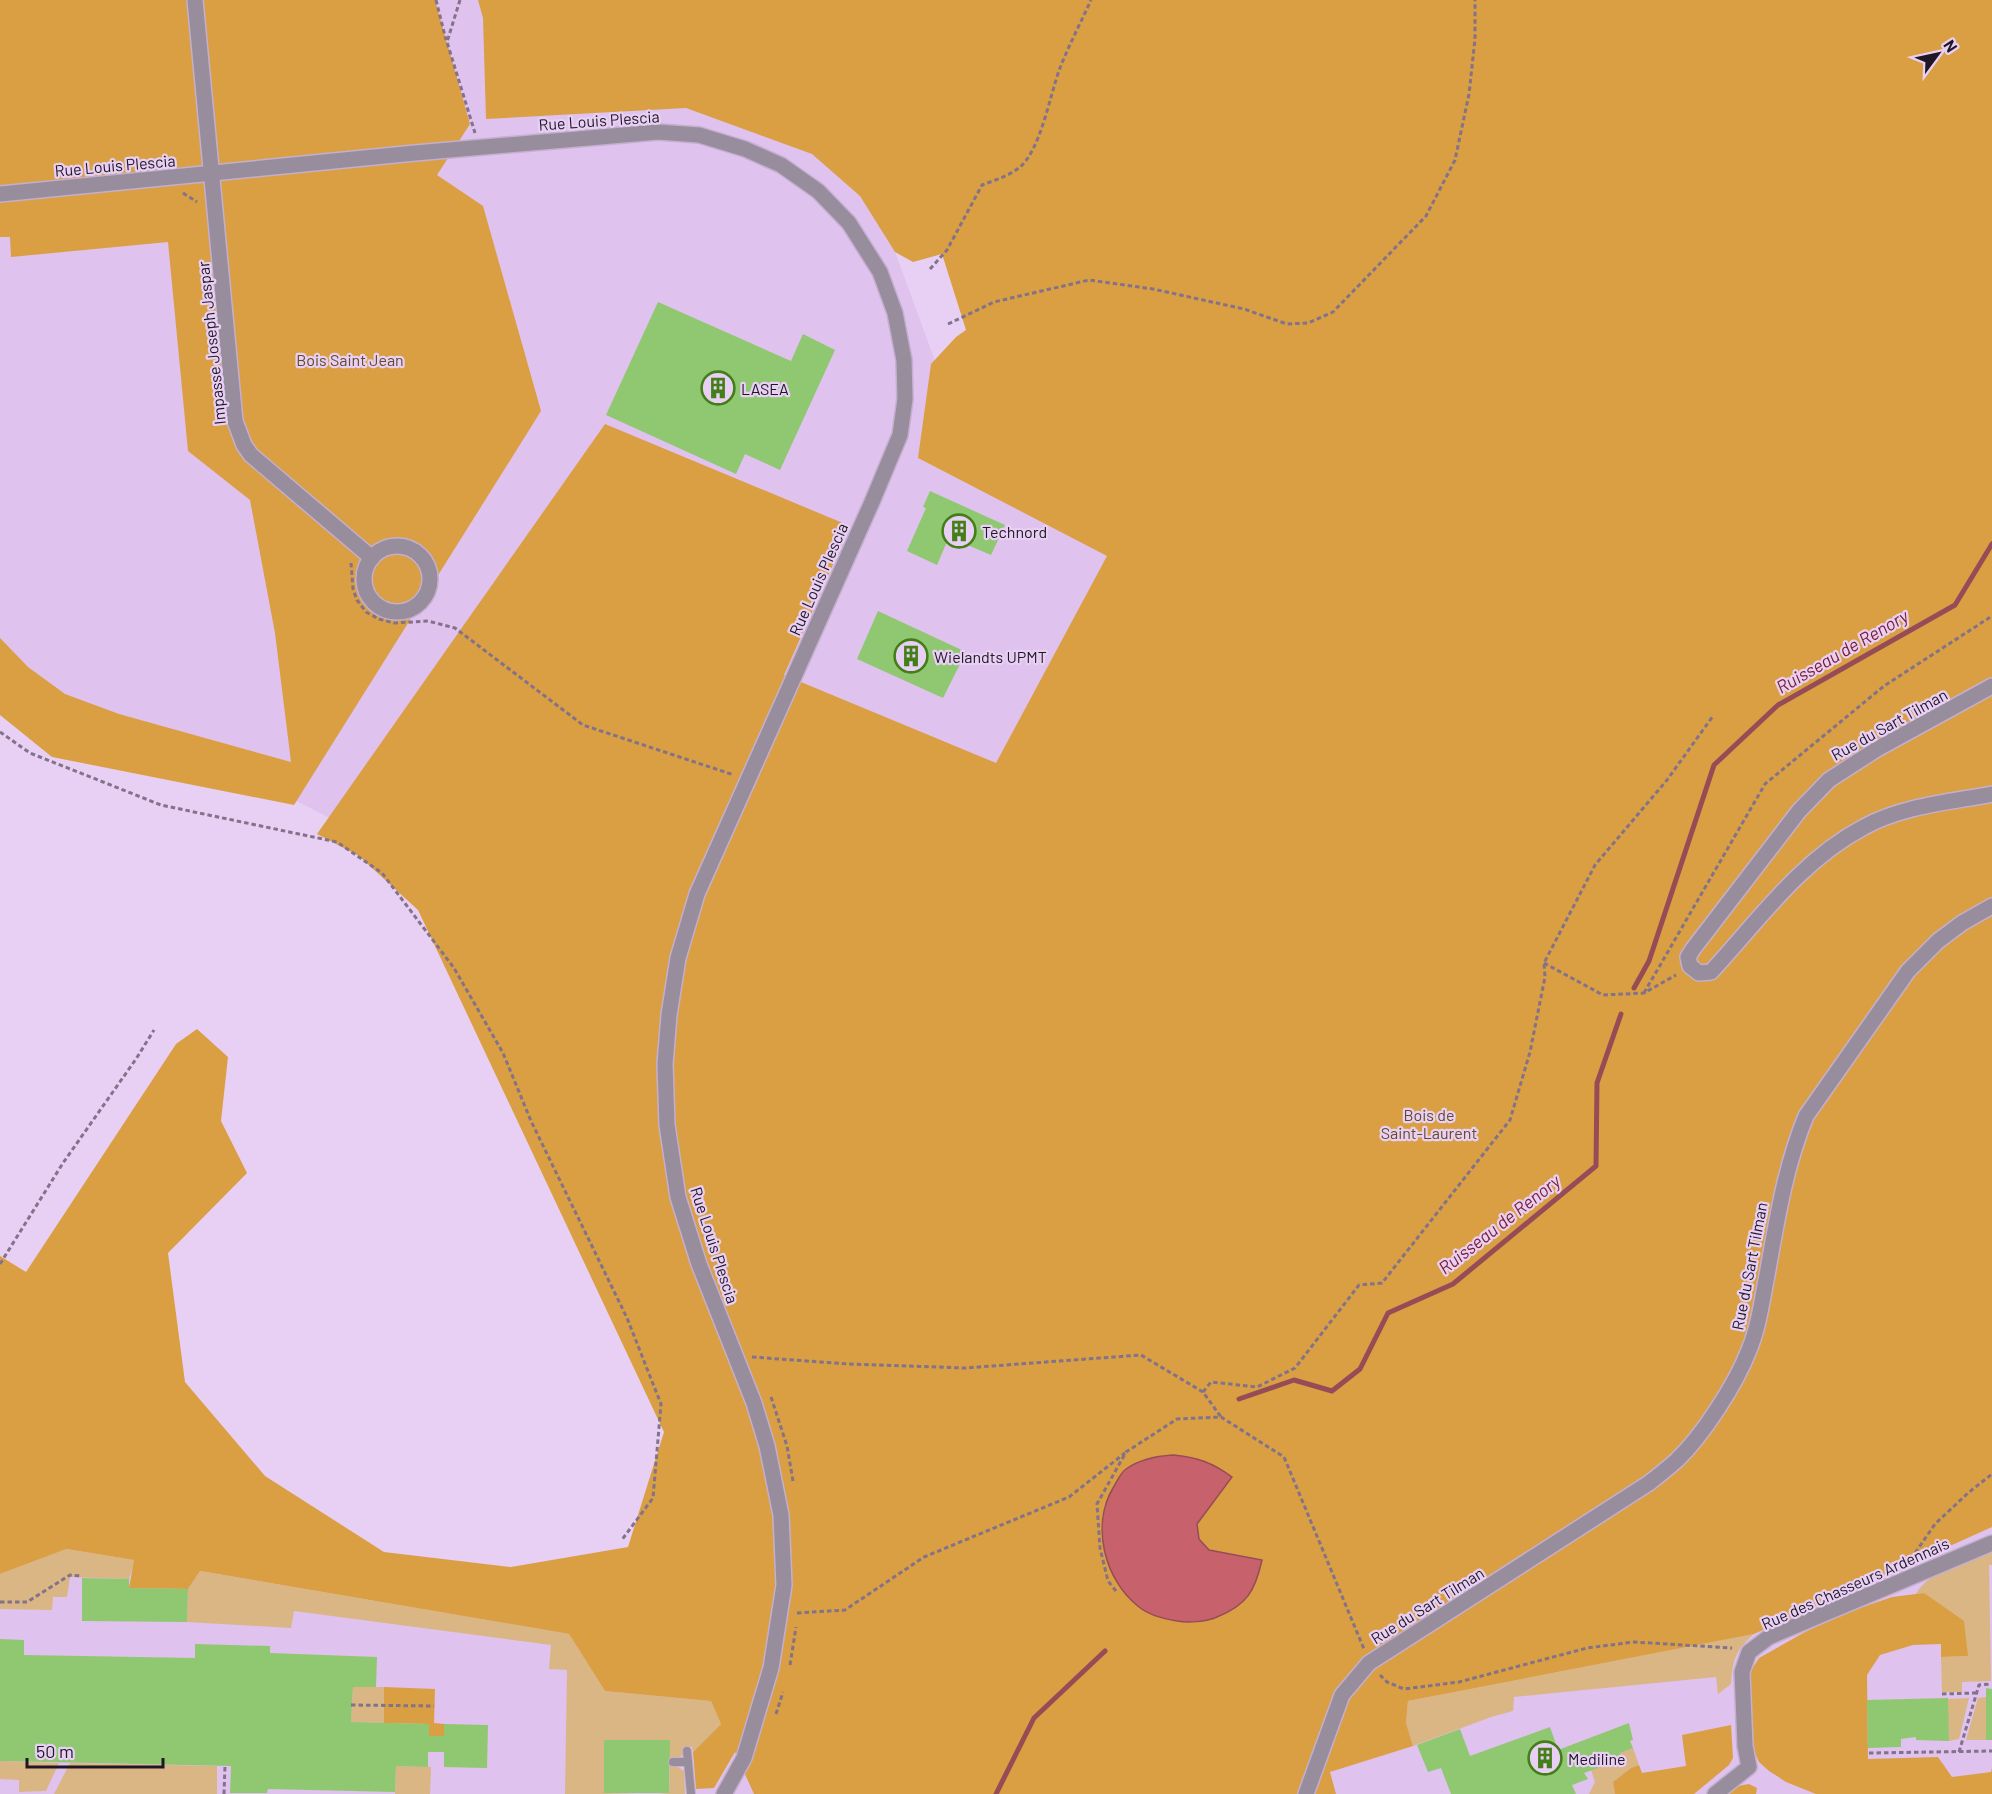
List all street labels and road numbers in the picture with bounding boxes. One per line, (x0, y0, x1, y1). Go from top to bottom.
street label: Rue Louis Plescia (538, 106, 660, 134)
street label: Rue Louis Plescia (54, 150, 176, 180)
street label: Impasse Joseph Jaspar (193, 260, 229, 426)
street label: Rue Louis Plescia (785, 520, 851, 638)
street label: Rue du Sart Tilman (1828, 684, 1950, 764)
street label: Rue Louis Plescia (687, 1184, 743, 1306)
street label: Rue du Sart Tilman (1727, 1200, 1771, 1332)
street label: Rue des Chasseurs Ardennais (1758, 1533, 1952, 1633)
street label: Rue du Sart Tilman (1367, 1563, 1487, 1647)

